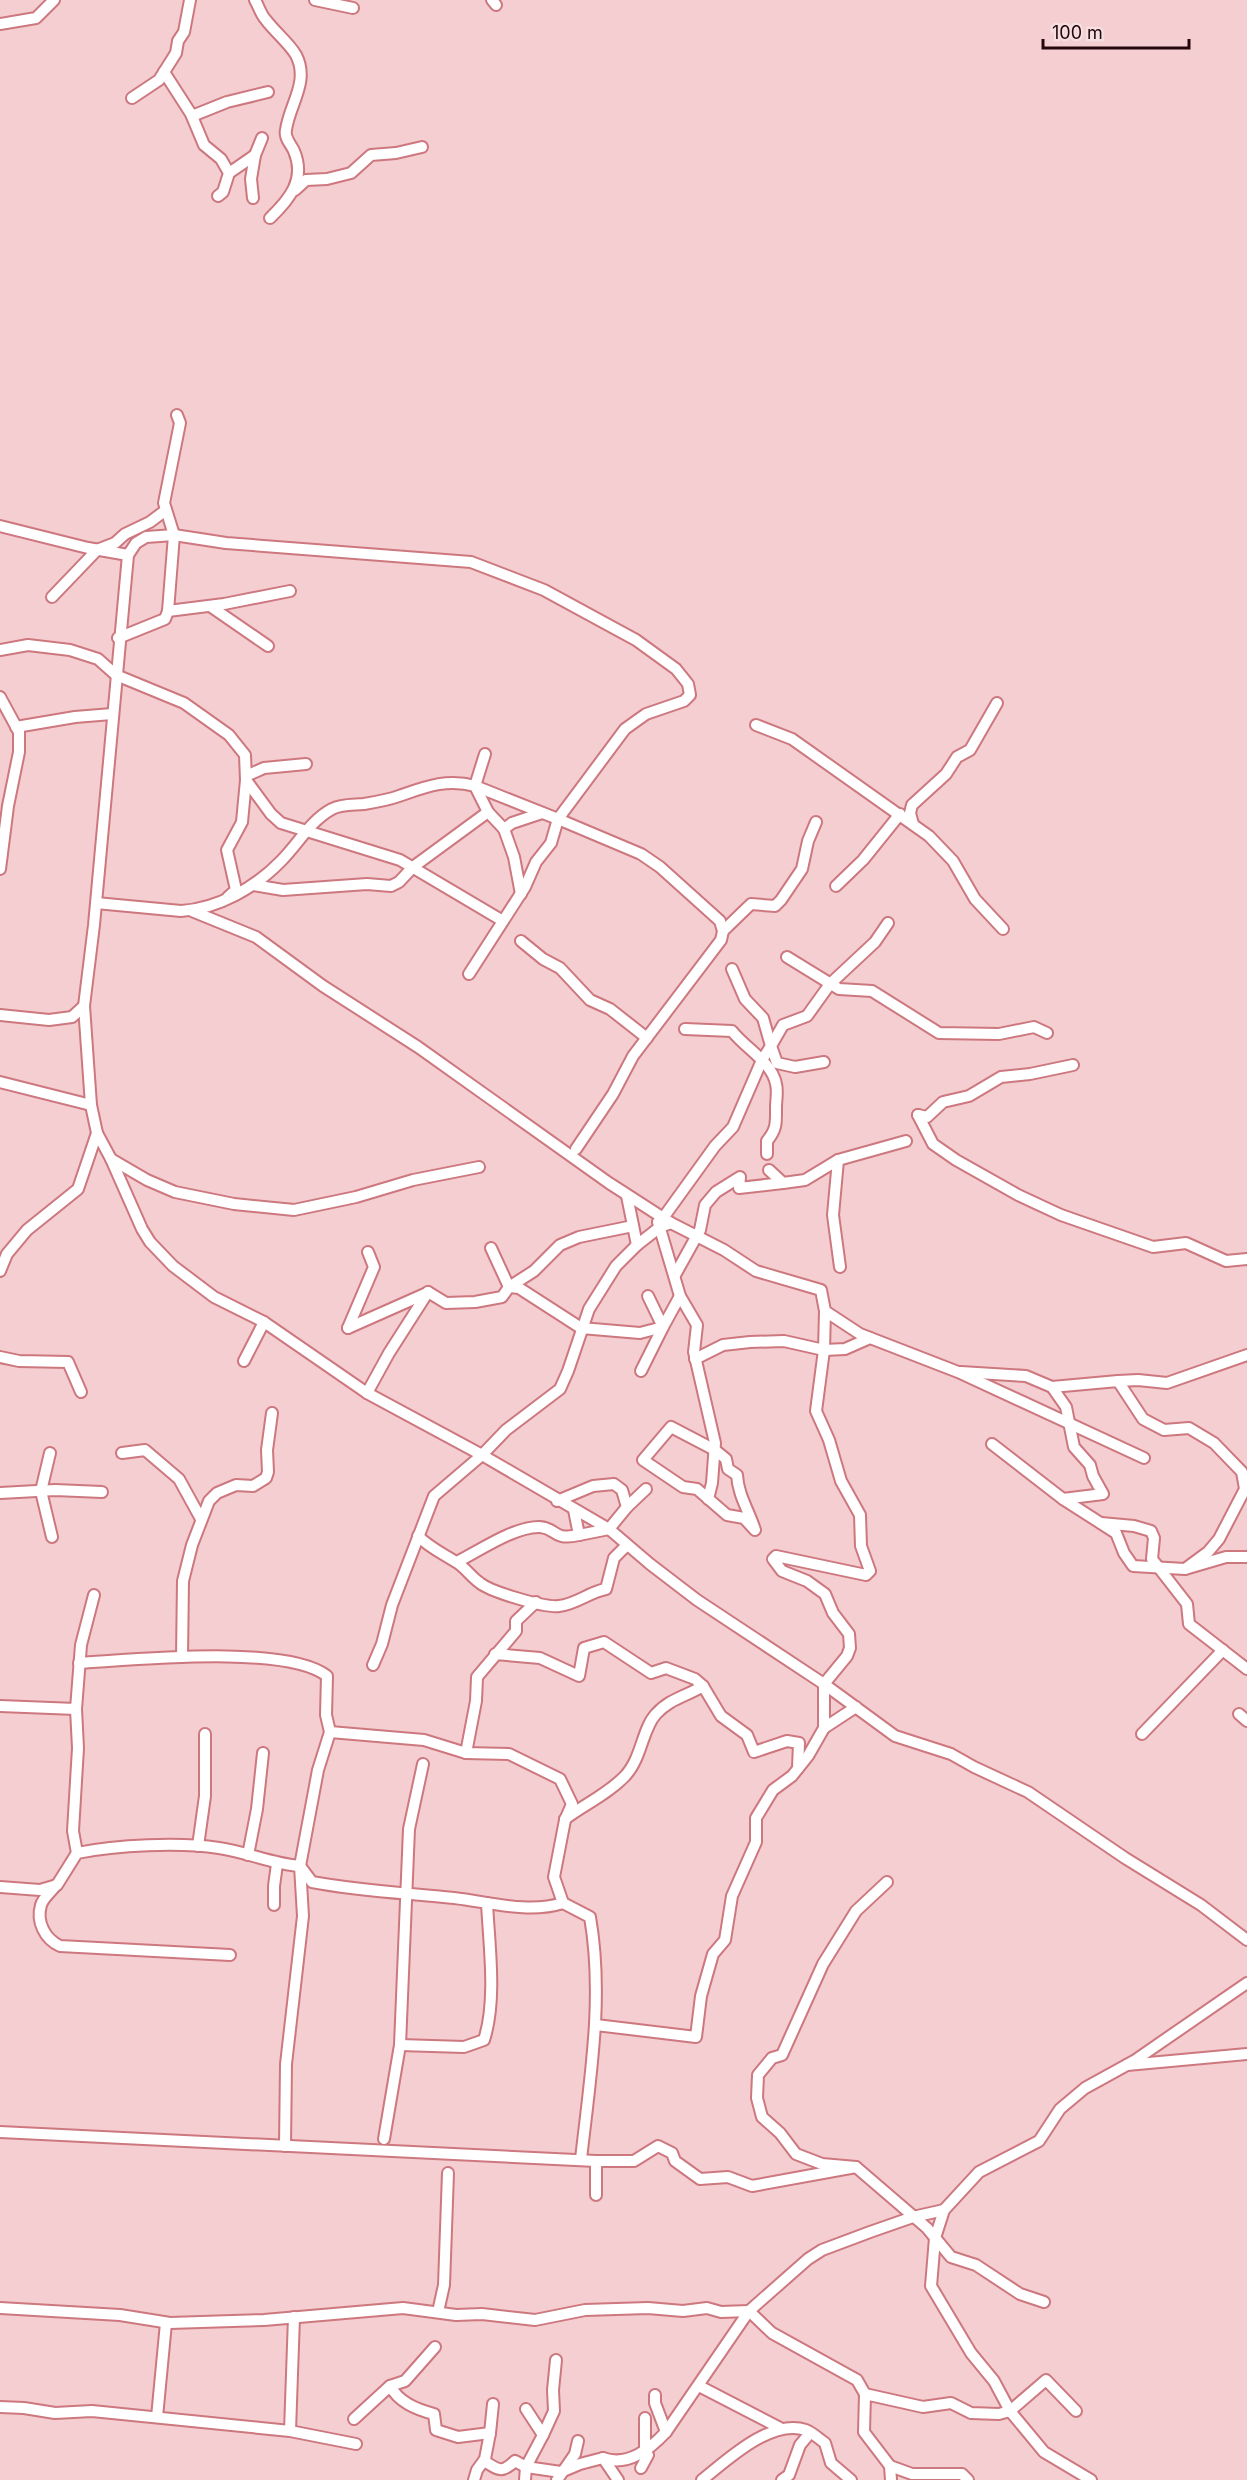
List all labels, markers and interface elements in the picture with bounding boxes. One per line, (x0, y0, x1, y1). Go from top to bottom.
scale bar (1043, 12, 1188, 50)
text: 100 m (1052, 22, 1103, 43)

